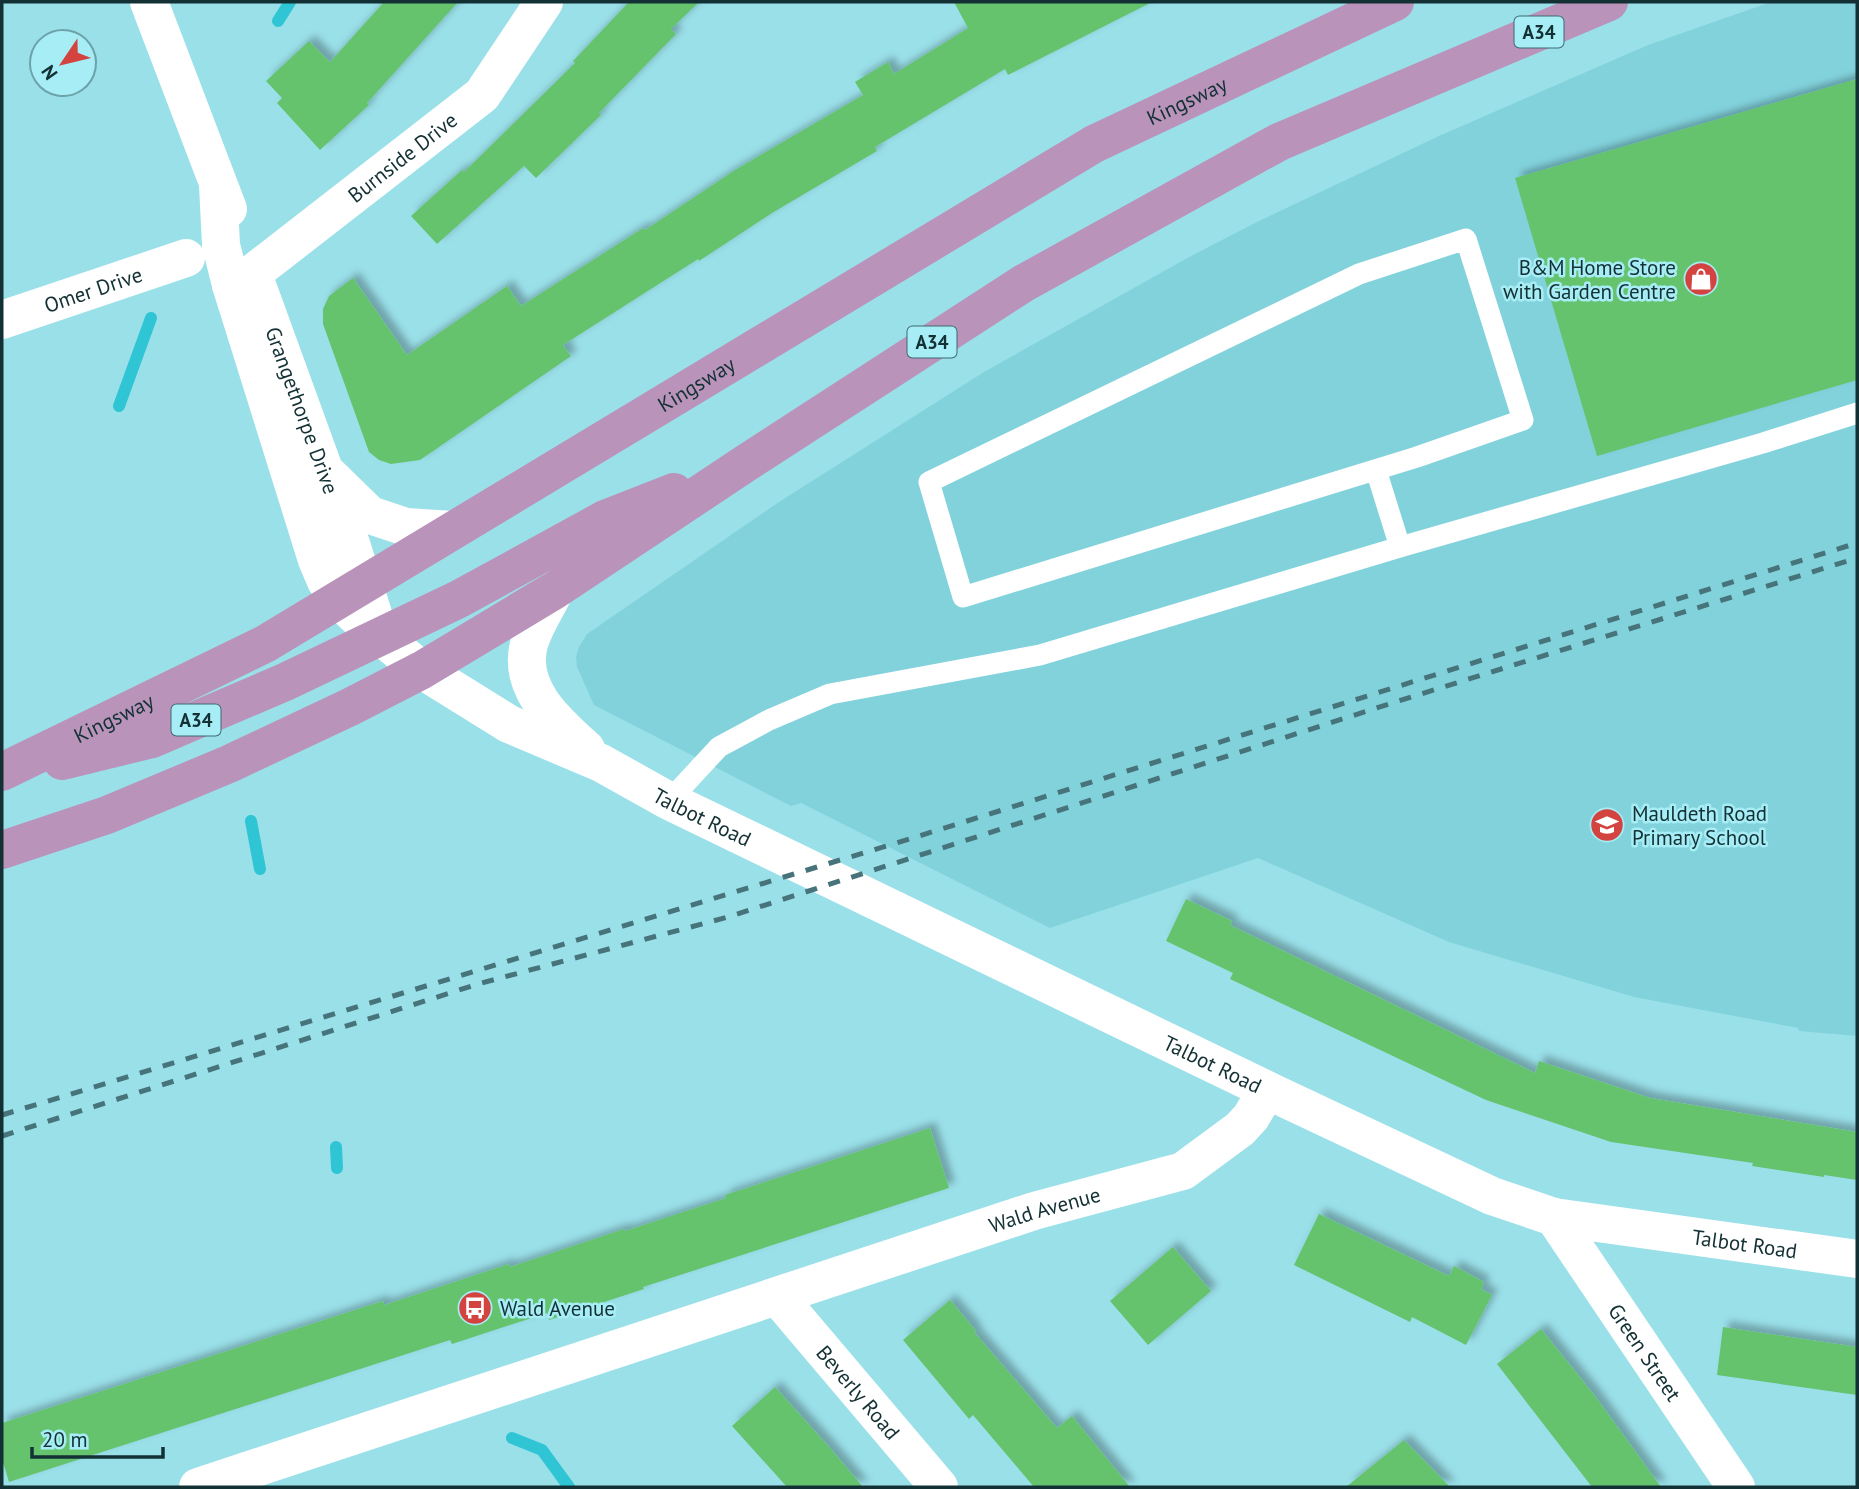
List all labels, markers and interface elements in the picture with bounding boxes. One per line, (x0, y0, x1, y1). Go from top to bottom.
road number: A34 (1514, 16, 1564, 48)
north arrow (28, 28, 98, 98)
text: N (36, 61, 62, 85)
street label: Kingsway (1142, 70, 1231, 131)
street label: Burnside Drive (342, 106, 462, 208)
place label: B&M Home Store with Garden Centre (1503, 254, 1676, 305)
street label: Omer Drive (40, 260, 146, 318)
shop icon: B&M Home Store with Garden Centre (1682, 260, 1720, 298)
street label: Grangethorpe Drive (260, 323, 345, 497)
road number: A34 (908, 326, 956, 358)
street label: Kingsway (652, 350, 740, 418)
street label: Kingsway (69, 687, 158, 749)
road number: A34 (172, 705, 220, 736)
street label: Talbot Road (648, 781, 756, 852)
place label: Mauldeth Road Primary School (1632, 800, 1767, 851)
school or university icon: Mauldeth Road Primary School (1588, 806, 1626, 844)
street label: Talbot Road (1159, 1029, 1266, 1099)
street label: Wald Avenue (985, 1180, 1103, 1239)
street label: Talbot Road (1690, 1223, 1799, 1264)
bus stop icon: Wald Avenue (456, 1289, 494, 1327)
place label: Wald Avenue (500, 1295, 615, 1322)
street label: Green Street (1603, 1298, 1688, 1406)
street label: Beverly Road (811, 1339, 906, 1445)
scale bar (32, 1416, 163, 1460)
text: 20 m (42, 1426, 88, 1453)

